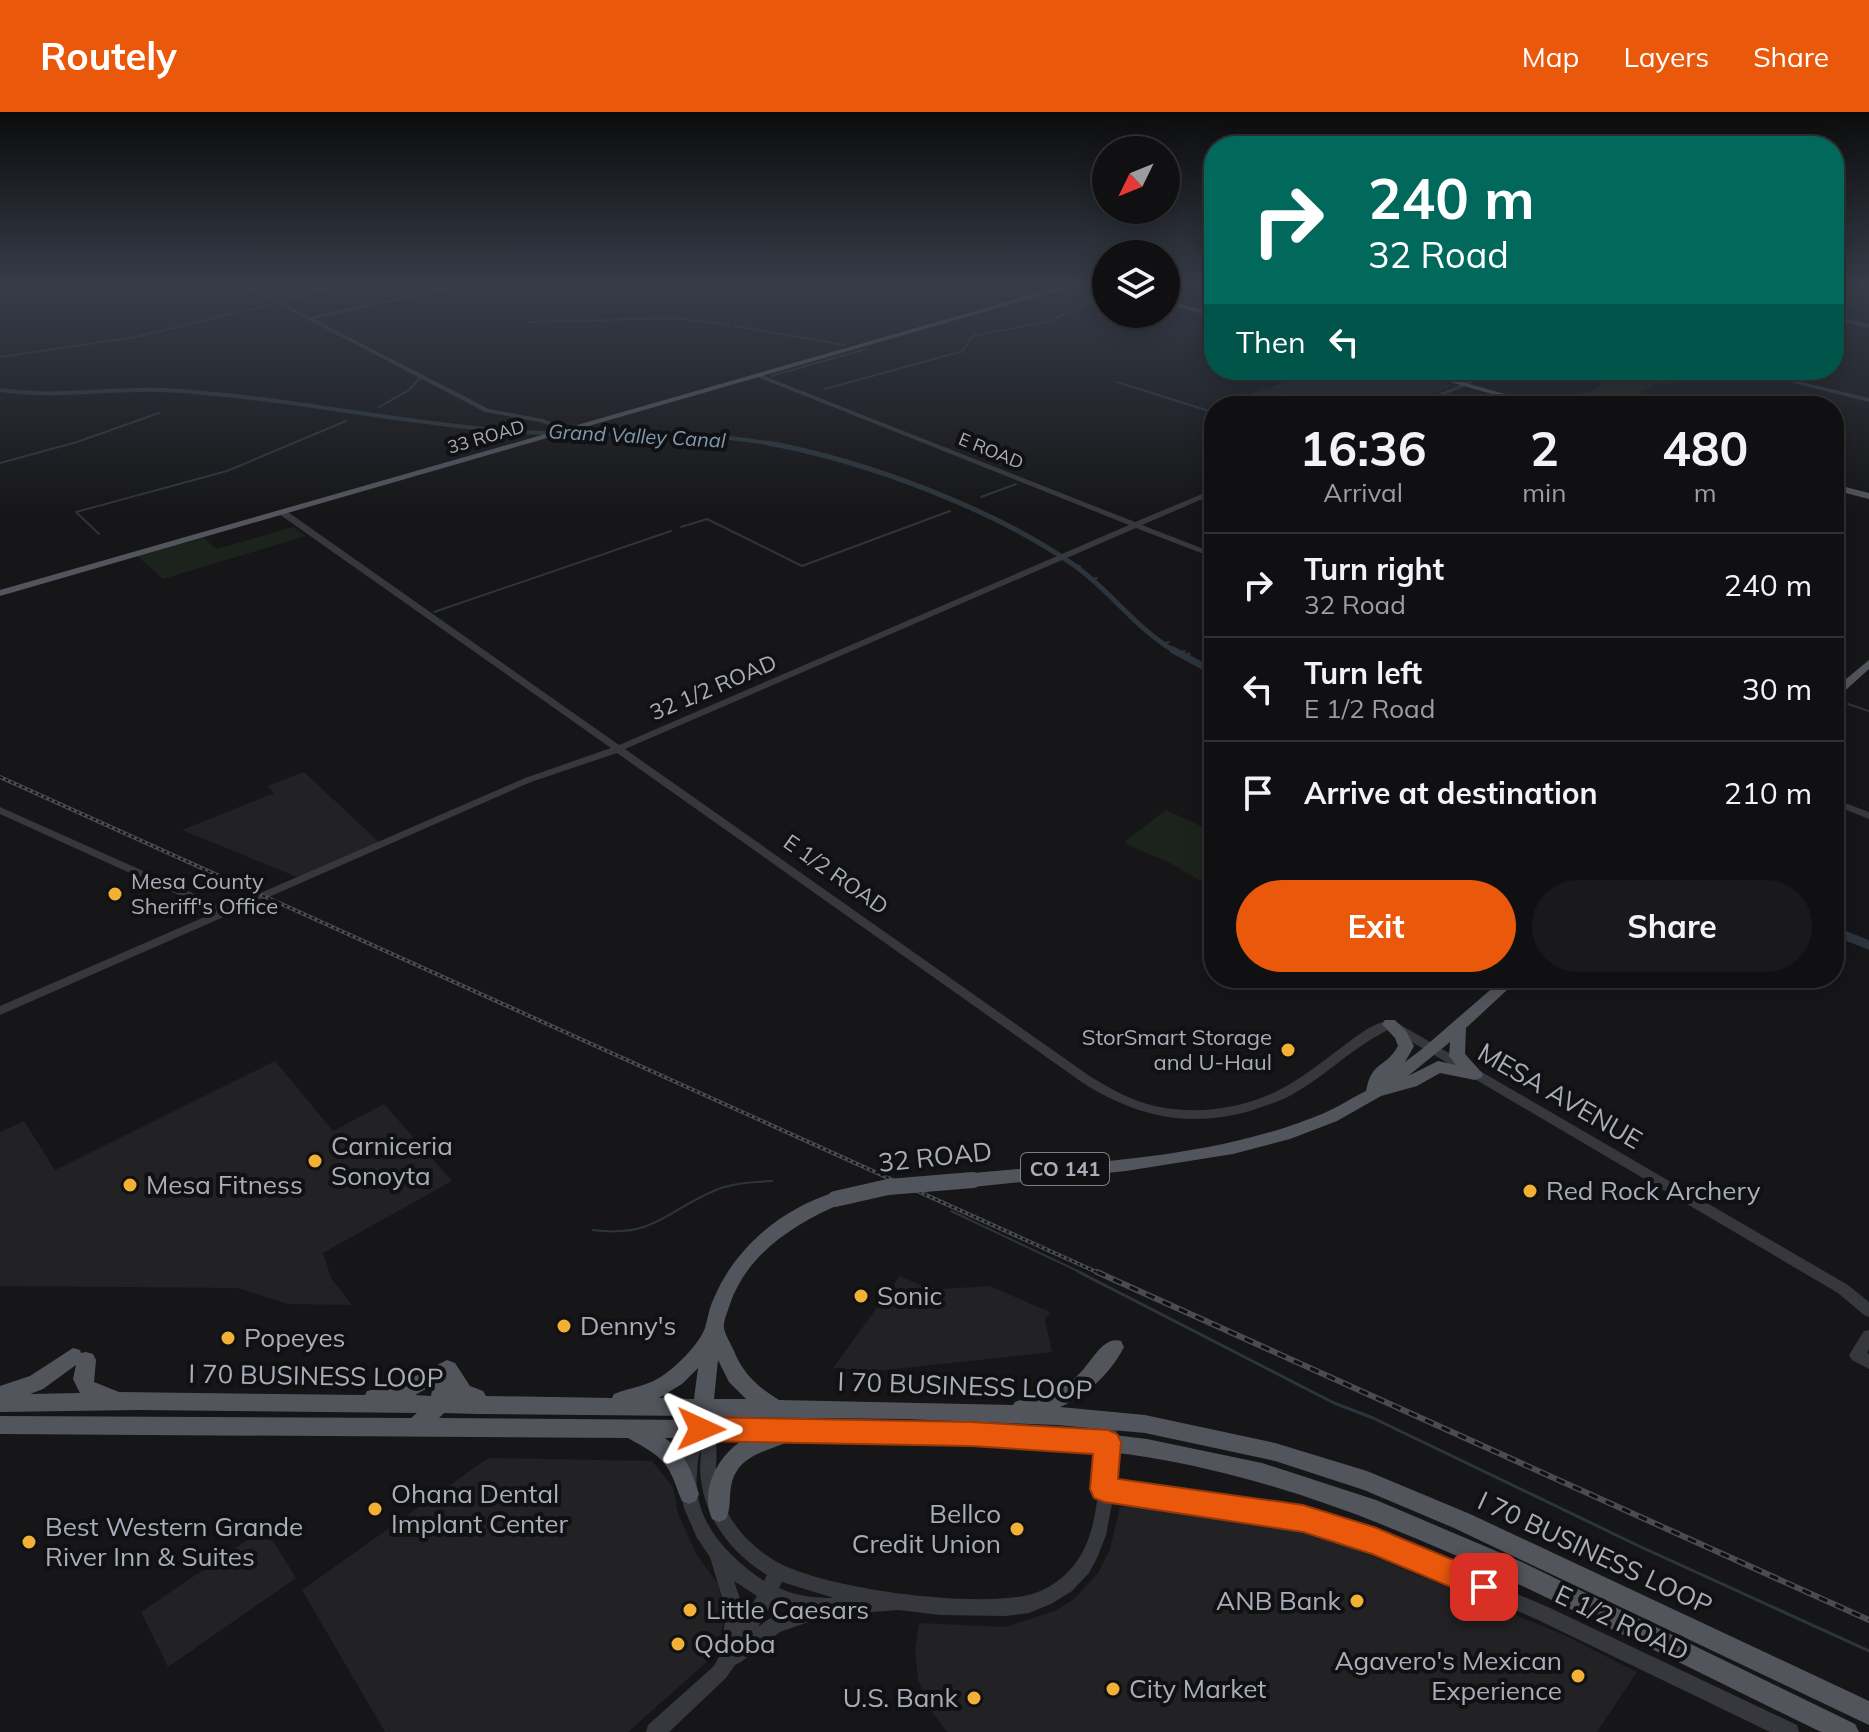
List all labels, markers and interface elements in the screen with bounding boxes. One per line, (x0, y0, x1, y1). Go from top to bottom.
text: Routely (40, 32, 177, 80)
text: Map (1522, 39, 1579, 74)
text: Layers (1623, 39, 1709, 74)
text: Share (1753, 39, 1829, 74)
north arrow (1092, 136, 1180, 224)
map controls (1092, 136, 1180, 328)
text: 240 m (1368, 163, 1535, 233)
icon: right (1236, 168, 1340, 272)
text: 32 Road (1368, 232, 1509, 277)
button: layers (1092, 240, 1180, 328)
icon: left (1322, 320, 1366, 364)
text: Then (1236, 323, 1306, 361)
street label: 33 ROAD (445, 415, 527, 458)
water label: Grand Valley Canal (548, 418, 727, 453)
text: 16:36 (1300, 418, 1427, 478)
text: 2 (1530, 418, 1559, 478)
text: 480 (1662, 418, 1748, 478)
street label: E ROAD (955, 427, 1027, 474)
text: Arrival (1323, 476, 1403, 509)
text: min (1522, 476, 1566, 509)
text: m (1694, 476, 1717, 509)
text: Turn right (1304, 550, 1444, 588)
icon: right (1236, 563, 1280, 607)
text: 240 m (1724, 566, 1812, 604)
text: 32 Road (1304, 588, 1406, 621)
street label: 32 1/2 ROAD (645, 648, 781, 726)
text: Turn left (1304, 654, 1422, 692)
icon: left (1236, 667, 1280, 711)
text: 30 m (1742, 670, 1812, 708)
text: E 1/2 Road (1304, 692, 1435, 725)
icon: arrive (1236, 771, 1280, 815)
text: Arrive at destination (1304, 774, 1598, 812)
text: 210 m (1724, 774, 1812, 812)
street label: E 1/2 ROAD (778, 828, 894, 920)
place label: Mesa County Sheriff's Office (131, 867, 278, 920)
button: Exit (1236, 880, 1516, 972)
button: Share (1532, 880, 1812, 972)
marker: Mesa County Sheriff's Office (106, 885, 124, 903)
place label: StorSmart Storage and U-Haul (1082, 1023, 1272, 1076)
street label: MESA AVENUE (1472, 1035, 1648, 1156)
marker: StorSmart Storage and U-Haul (1279, 1041, 1297, 1059)
place label: Carniceria Sonoyta (331, 1129, 453, 1192)
street label: 32 ROAD (876, 1134, 993, 1179)
marker: Carniceria Sonoyta (306, 1152, 324, 1170)
road number: CO 141 (1021, 1153, 1109, 1185)
place label: Mesa Fitness (146, 1168, 303, 1201)
place label: Red Rock Archery (1546, 1174, 1761, 1207)
marker: Mesa Fitness (121, 1176, 139, 1194)
marker: Red Rock Archery (1521, 1182, 1539, 1200)
place label: Sonic (877, 1279, 942, 1312)
marker: Sonic (852, 1287, 870, 1305)
place label: Denny's (580, 1309, 676, 1342)
marker: Denny's (555, 1317, 573, 1335)
place label: Popeyes (244, 1321, 345, 1354)
marker: Popeyes (219, 1329, 237, 1347)
street label: I 70 BUSINESS LOOP (188, 1357, 444, 1394)
street label: I 70 BUSINESS LOOP (837, 1365, 1093, 1406)
position arrow (659, 1387, 743, 1471)
place label: Ohana Dental Implant Center (391, 1477, 568, 1540)
street label: I 70 BUSINESS LOOP (1473, 1484, 1718, 1621)
place label: Bellco Credit Union (852, 1497, 1001, 1560)
marker: Ohana Dental Implant Center (366, 1500, 384, 1518)
place label: Best Western Grande River Inn & Suites (45, 1510, 303, 1573)
marker: Bellco Credit Union (1008, 1520, 1026, 1538)
marker: Best Western Grande River Inn & Suites (20, 1533, 38, 1551)
pin (1450, 1553, 1518, 1621)
icon: arrive (1462, 1565, 1506, 1609)
street label: E 1/2 ROAD (1550, 1577, 1694, 1668)
place label: ANB Bank (1216, 1584, 1342, 1617)
marker: ANB Bank (1348, 1592, 1366, 1610)
place label: Little Caesars (706, 1593, 869, 1626)
marker: Little Caesars (681, 1601, 699, 1619)
place label: Qdoba (694, 1627, 776, 1660)
marker: Qdoba (669, 1635, 687, 1653)
place label: Agavero's Mexican Experience (1335, 1644, 1562, 1707)
marker: Agavero's Mexican Experience (1569, 1667, 1587, 1685)
place label: City Market (1129, 1672, 1266, 1705)
marker: City Market (1104, 1680, 1122, 1698)
place label: U.S. Bank (843, 1681, 959, 1714)
marker: U.S. Bank (965, 1689, 983, 1707)

